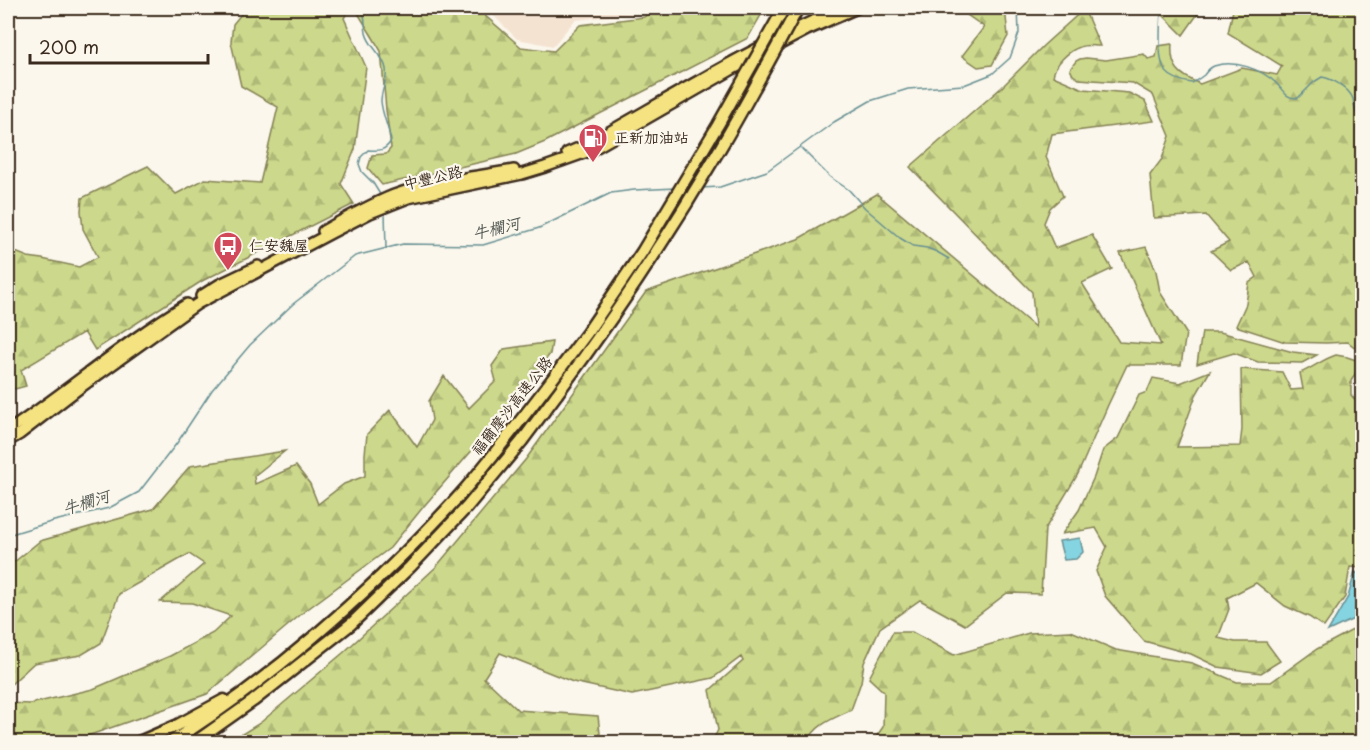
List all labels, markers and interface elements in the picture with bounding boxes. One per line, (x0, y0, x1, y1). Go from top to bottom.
scale bar (30, 27, 208, 65)
text: 200 m (39, 33, 99, 60)
fuel station icon: 正新加油站 (577, 122, 609, 164)
place label: 正新加油站 (614, 125, 689, 148)
street label: 中豐公路 (401, 159, 464, 194)
water label: 牛欄河 (470, 209, 525, 244)
bus stop icon: 仁安魏屋 (212, 230, 244, 272)
place label: 仁安魏屋 (249, 233, 309, 256)
street label: 福爾摩沙高速公路 (465, 351, 557, 459)
water label: 牛欄河 (59, 482, 115, 520)

